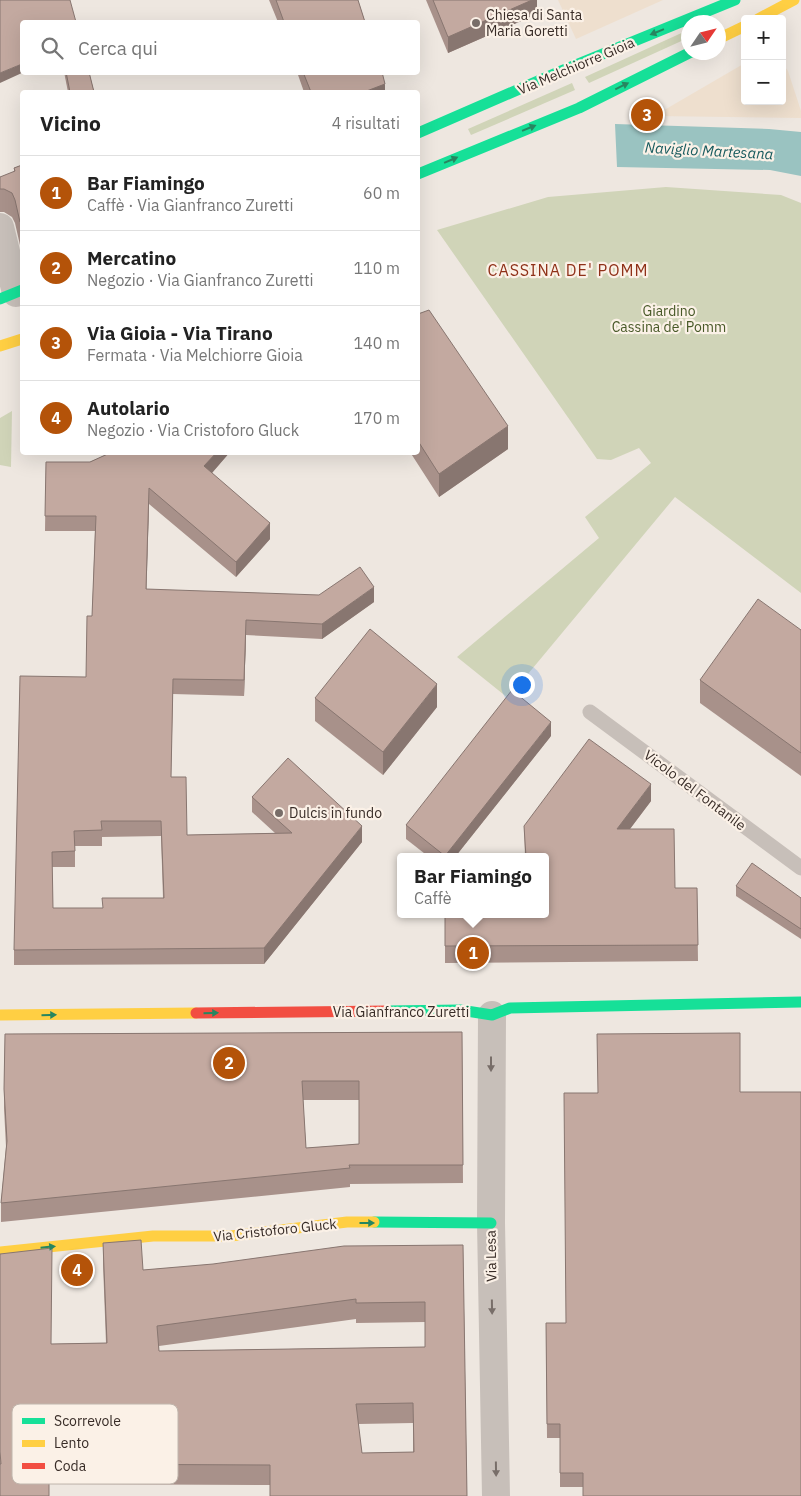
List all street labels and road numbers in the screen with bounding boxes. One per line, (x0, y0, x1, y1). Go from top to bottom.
street label: Via Melchiorre Gioia (515, 33, 638, 99)
street label: Vicolo del Fontanile (640, 746, 750, 834)
street label: Via Gianfranco Zuretti (333, 1003, 469, 1021)
street label: Via Cristoforo Gluck (212, 1215, 338, 1245)
street label: Via Lesa (482, 1229, 500, 1282)

